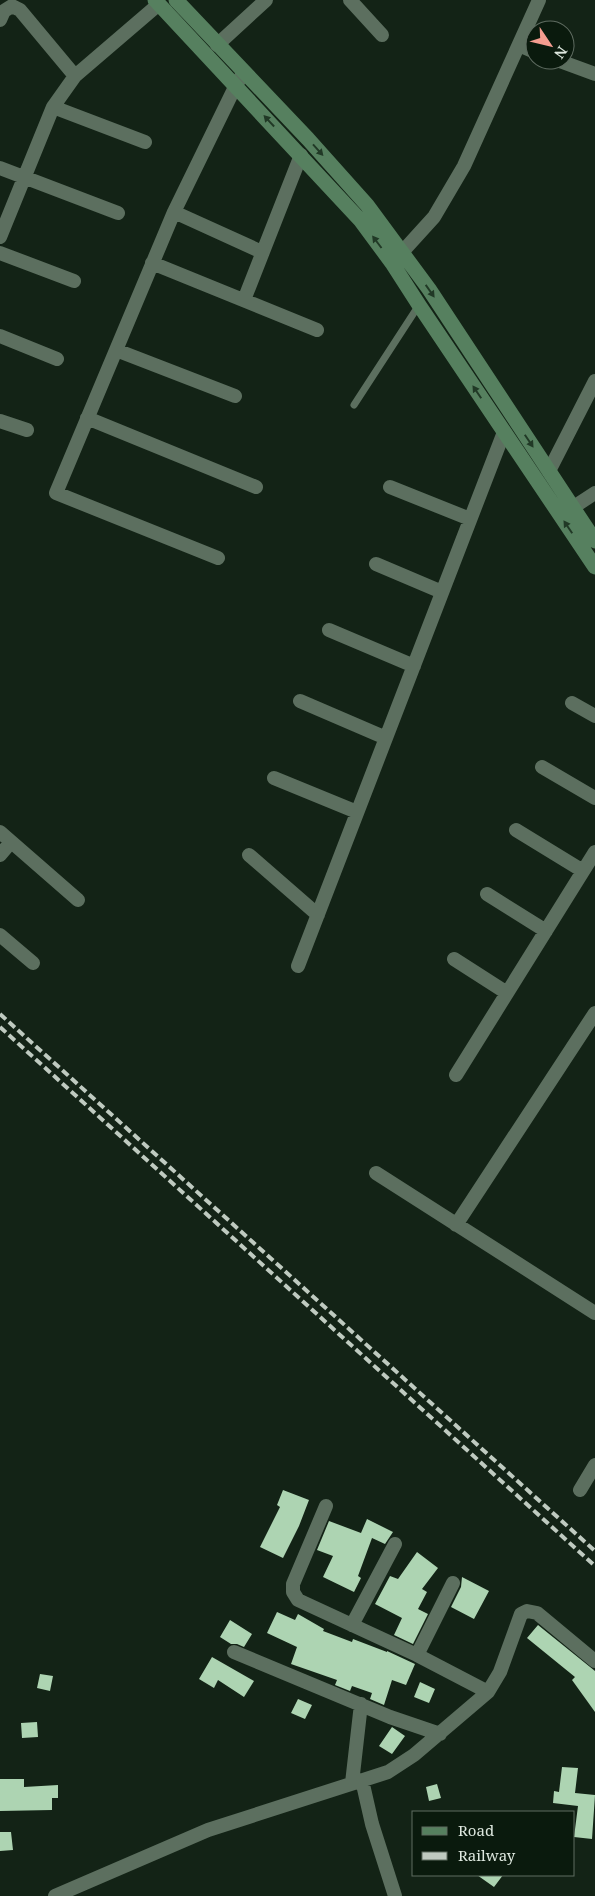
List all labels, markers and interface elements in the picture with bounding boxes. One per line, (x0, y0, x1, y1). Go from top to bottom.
north arrow (525, 20, 575, 70)
text: N (550, 43, 572, 63)
one-way arrow (263, 115, 275, 127)
one-way arrow (312, 144, 324, 156)
one-way arrow (372, 235, 382, 249)
one-way arrow (425, 284, 435, 298)
one-way arrow (472, 385, 482, 399)
one-way arrow (524, 434, 534, 448)
one-way arrow (563, 520, 573, 533)
legend (412, 1811, 575, 1876)
text: Road (458, 1820, 494, 1840)
text: Railway (458, 1845, 516, 1865)

